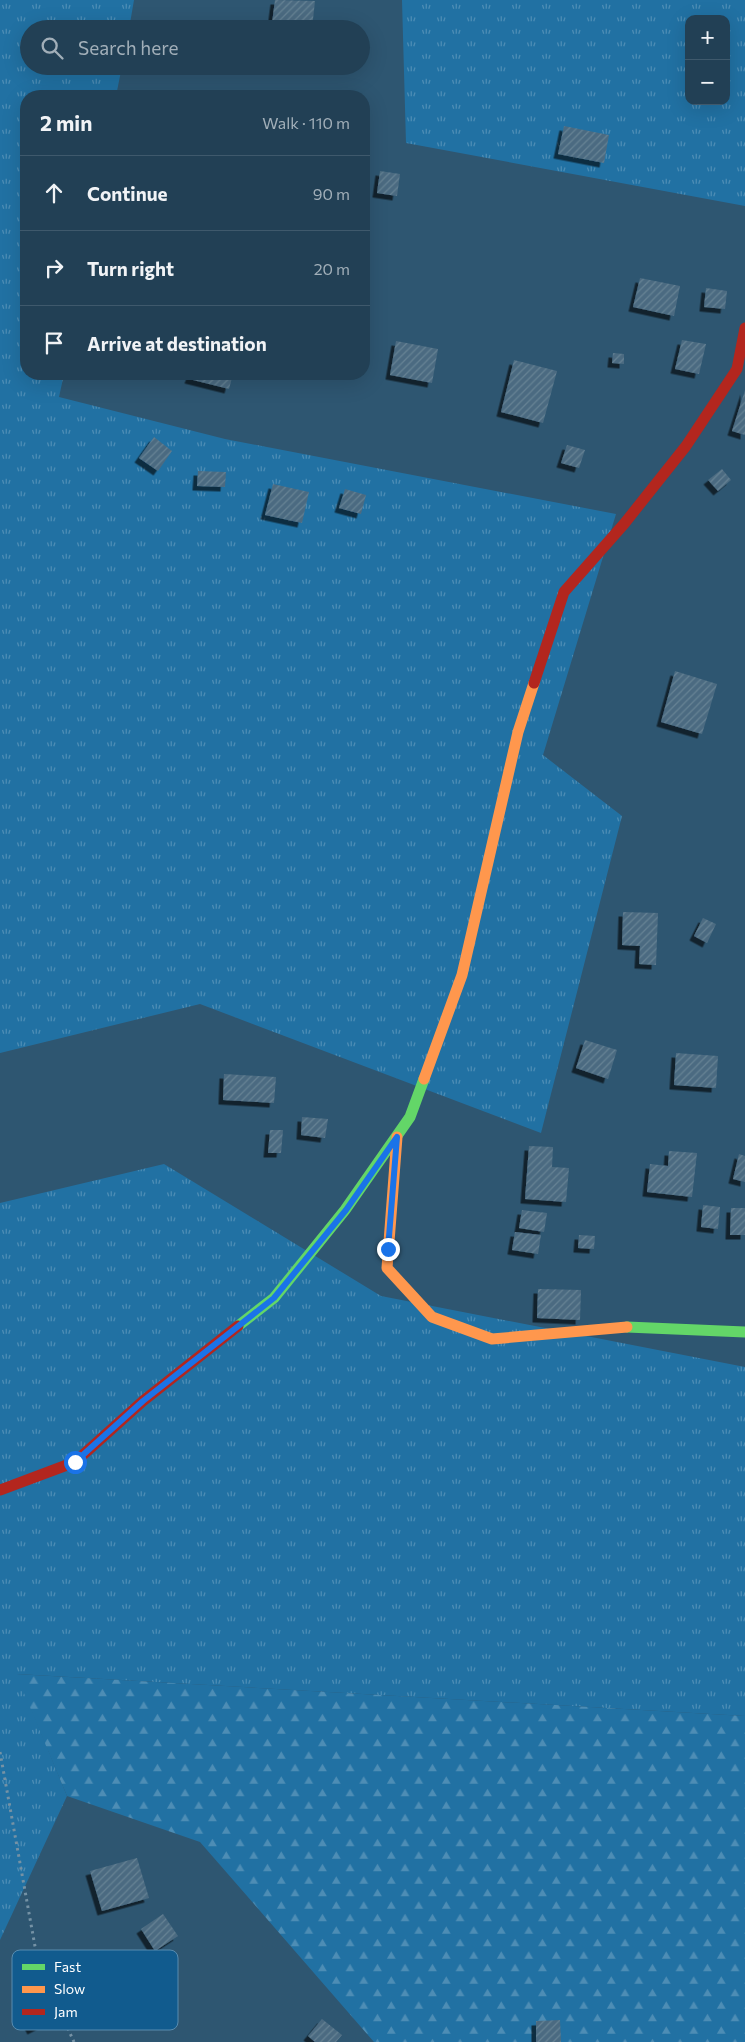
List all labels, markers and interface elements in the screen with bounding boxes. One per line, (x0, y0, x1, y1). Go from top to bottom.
map controls (685, 15, 730, 105)
button: + (685, 15, 730, 60)
search box (20, 20, 370, 75)
icon: search (38, 34, 66, 62)
text: Search here (78, 36, 178, 59)
button: − (685, 60, 730, 105)
text: 2 min (40, 110, 92, 135)
text: Walk · 110 m (262, 113, 350, 132)
icon: ahead (40, 179, 68, 207)
text: Continue (87, 182, 167, 205)
text: 90 m (313, 184, 350, 203)
icon: right (40, 254, 68, 282)
text: Turn right (87, 257, 174, 280)
text: 20 m (314, 259, 350, 278)
icon: arrive (40, 329, 68, 357)
text: Arrive at destination (87, 332, 267, 355)
route end (377, 1238, 400, 1261)
route start (64, 1451, 87, 1474)
legend (12, 1950, 178, 2030)
text: Fast (54, 1958, 81, 1975)
text: Slow (54, 1980, 85, 1997)
text: Jam (54, 2003, 78, 2020)

